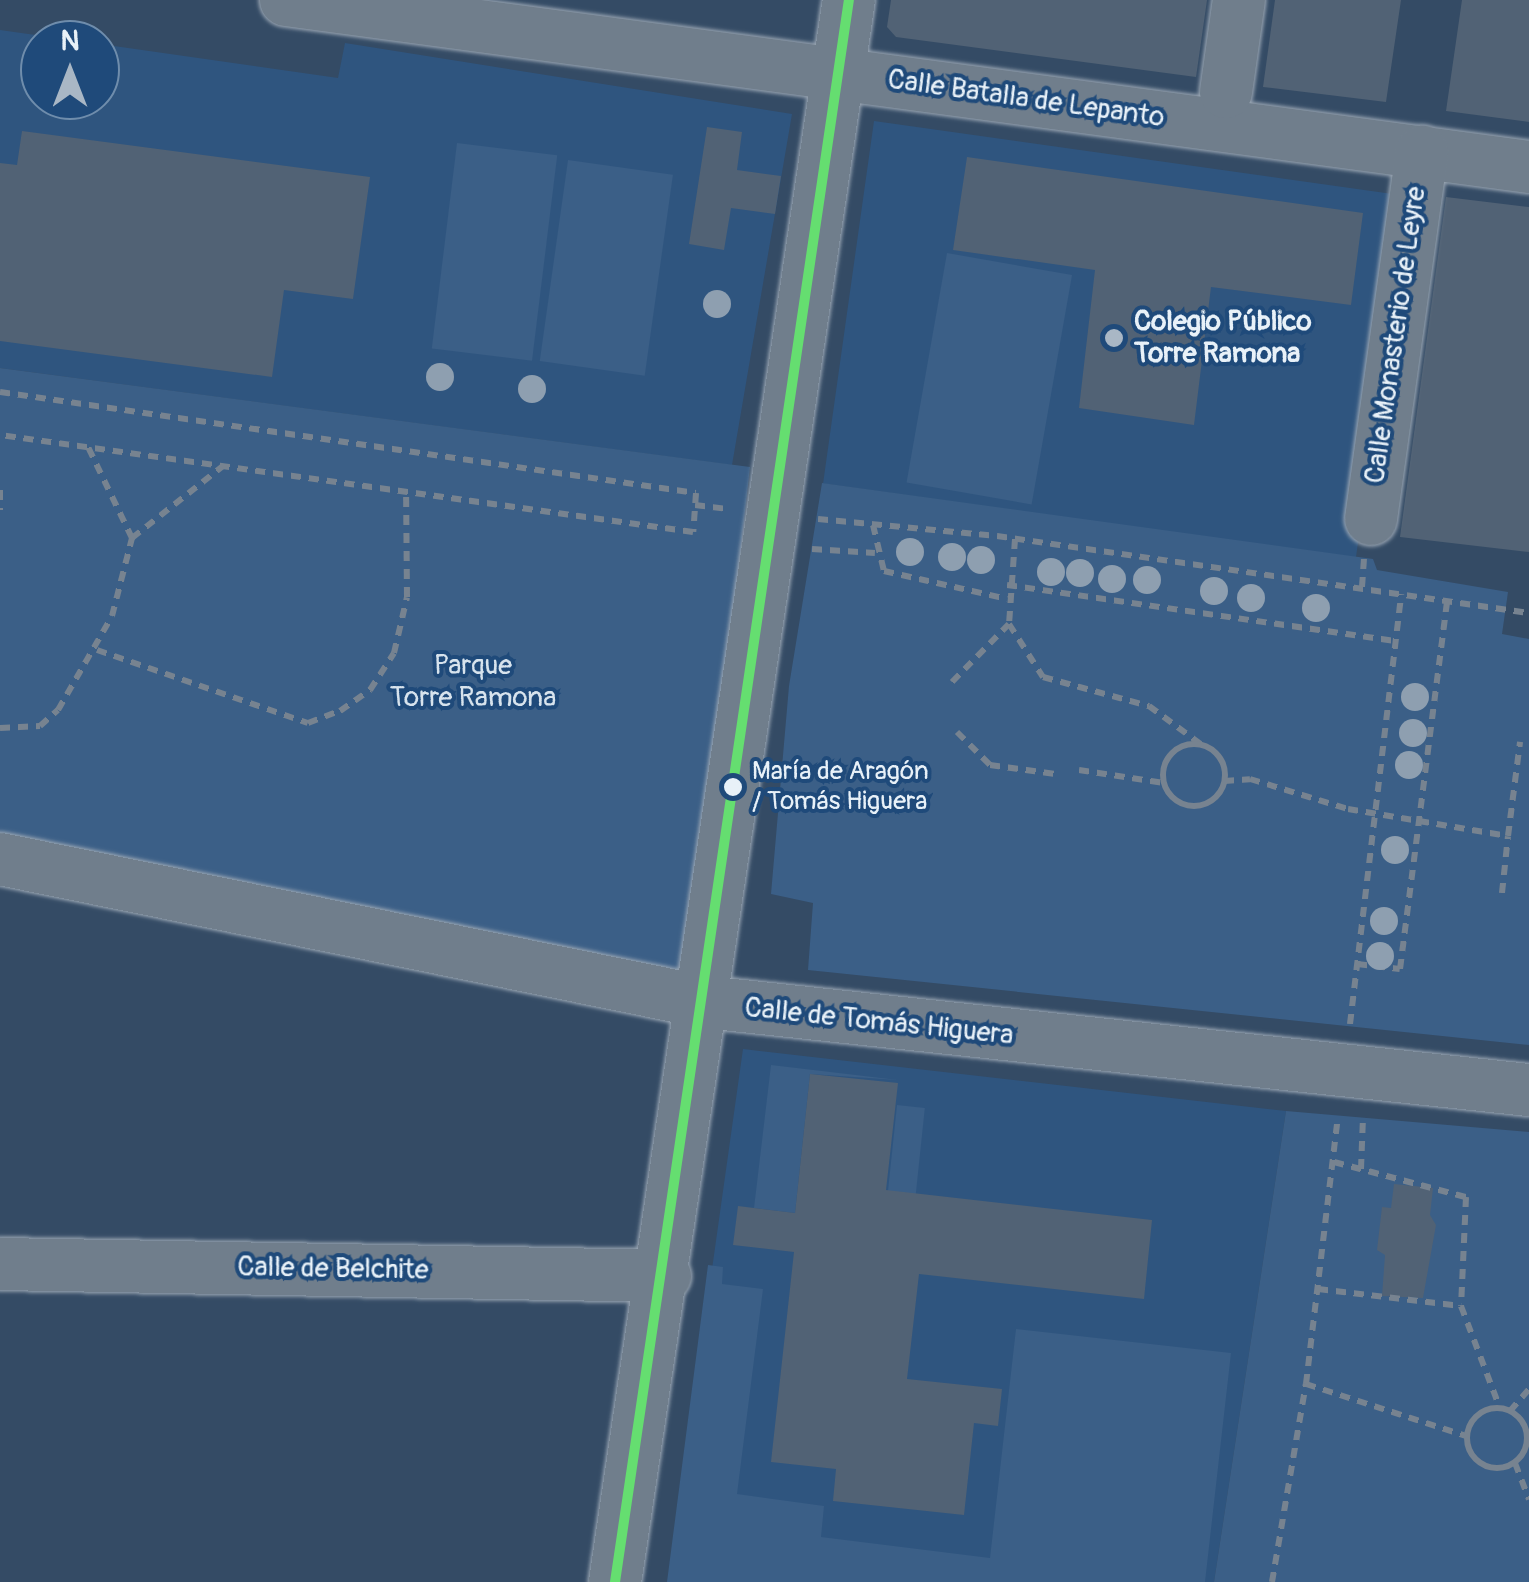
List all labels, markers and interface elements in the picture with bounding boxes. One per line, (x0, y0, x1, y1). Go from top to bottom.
north arrow (20, 20, 120, 120)
text: N (61, 24, 79, 59)
street label: Calle Batalla de Lepanto (886, 63, 1166, 135)
street label: Calle Monasterio de Leyre (1359, 184, 1433, 486)
place label: Colegio Público Torre Ramona (1134, 305, 1312, 371)
marker: Colegio Público Torre Ramona (1103, 327, 1125, 349)
park label: Parque Torre Ramona (390, 649, 556, 715)
place label: María de Aragón / Tomás Higuera (752, 756, 929, 818)
marker: María de Aragón / Tomás Higuera (723, 777, 743, 797)
street label: Calle de Tomás Higuera (743, 991, 1015, 1053)
street label: Calle de Belchite (237, 1251, 429, 1287)

